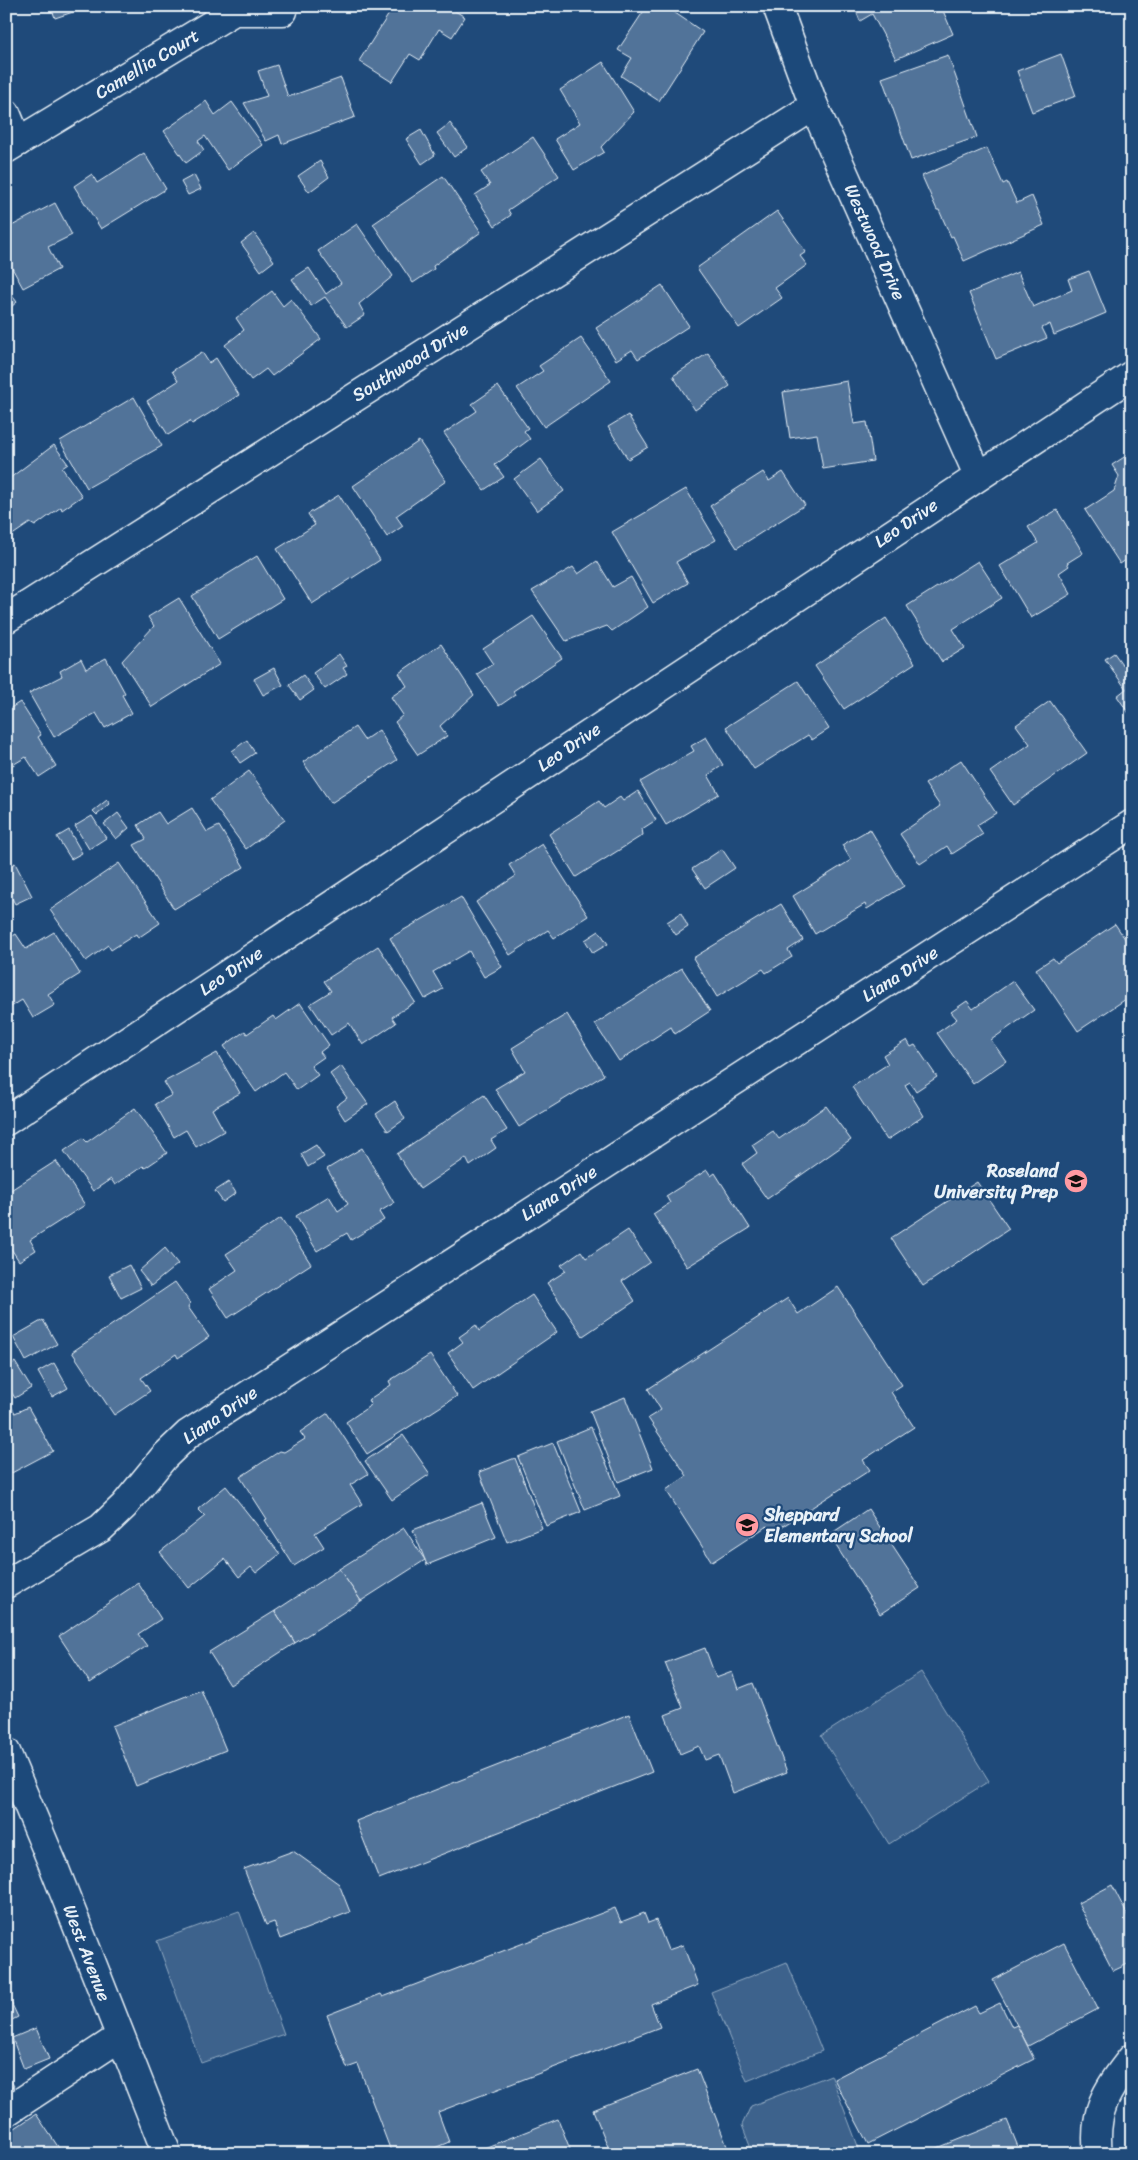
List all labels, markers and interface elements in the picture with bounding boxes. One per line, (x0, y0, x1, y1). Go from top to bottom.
street label: Camellia Court (88, 20, 206, 108)
street label: Westwood Drive (835, 179, 915, 305)
street label: Southwood Drive (345, 313, 475, 411)
street label: Leo Drive (867, 490, 945, 556)
street label: Leo Drive (530, 714, 608, 780)
street label: Liana Drive (855, 937, 945, 1011)
street label: Leo Drive (192, 938, 270, 1004)
place label: Roseland University Prep (934, 1155, 1060, 1208)
street label: Liana Drive (514, 1156, 604, 1230)
school or university icon: Roseland University Prep (1063, 1168, 1089, 1194)
street label: Liana Drive (175, 1377, 265, 1453)
place label: Sheppard Elementary School (763, 1499, 913, 1552)
school or university icon: Sheppard Elementary School (734, 1512, 760, 1538)
street label: West Avenue (54, 1900, 120, 2006)

